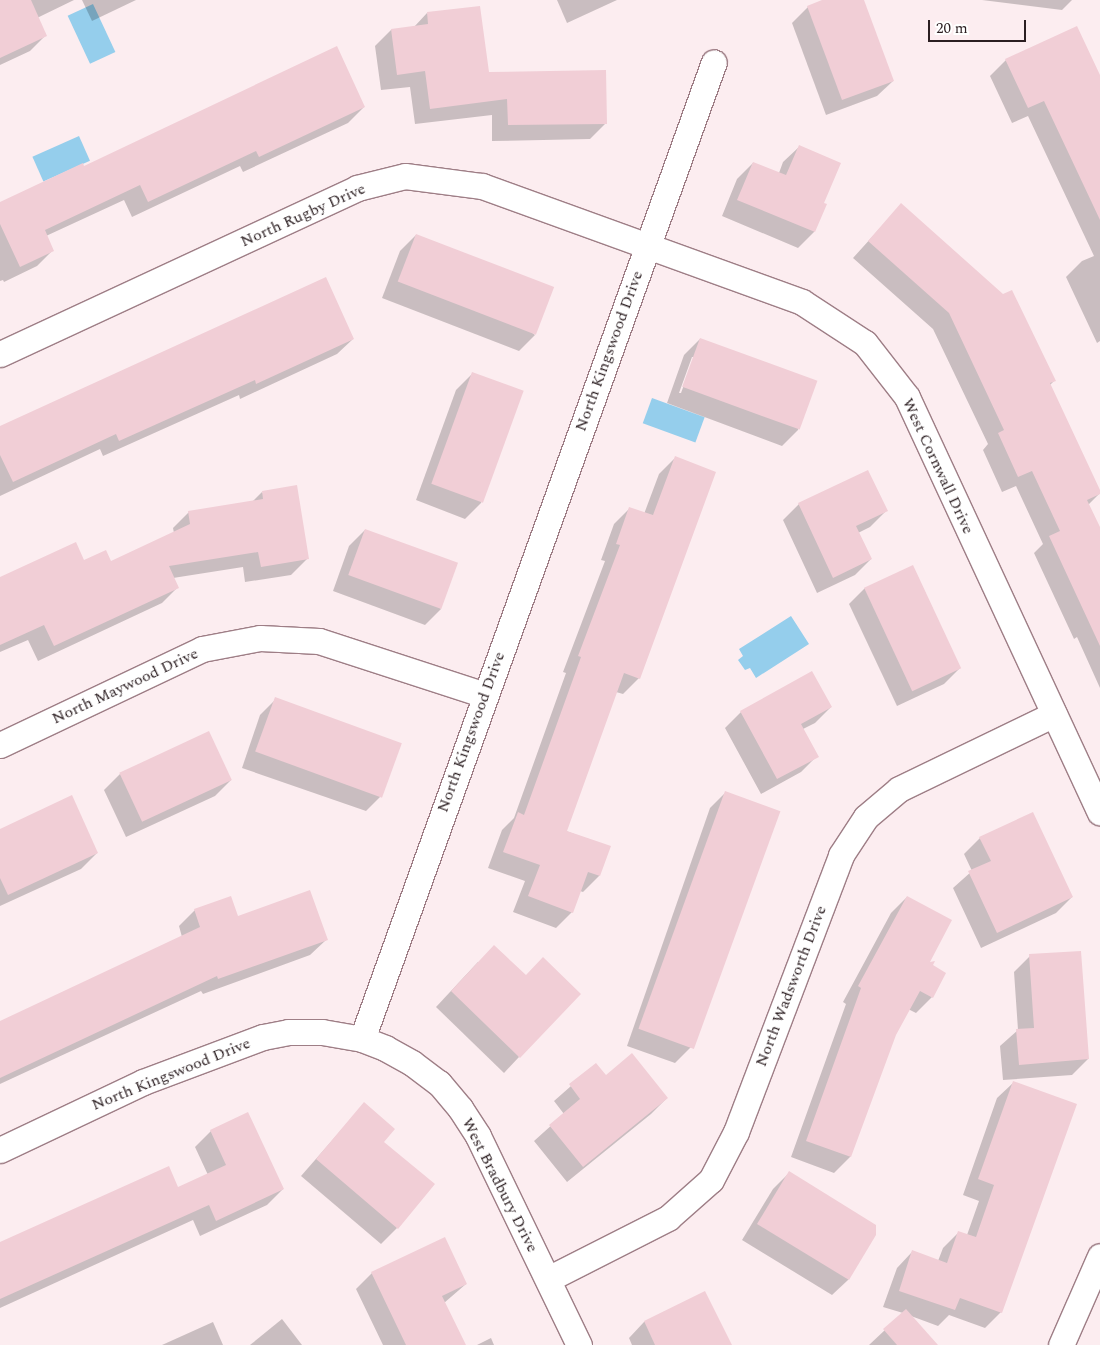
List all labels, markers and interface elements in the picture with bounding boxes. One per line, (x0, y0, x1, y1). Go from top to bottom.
scale bar (930, 10, 1028, 42)
text: 20 m (936, 17, 968, 40)
street label: North Rugby Drive (237, 179, 369, 251)
street label: North Kingswood Drive (571, 268, 647, 434)
street label: West Cornwall Drive (898, 395, 978, 537)
street label: North Maywood Drive (49, 644, 201, 728)
street label: North Kingswood Drive (433, 649, 509, 815)
street label: North Wadsworth Drive (751, 903, 831, 1069)
street label: North Kingswood Drive (89, 1033, 253, 1115)
street label: West Bradbury Drive (458, 1114, 542, 1256)

